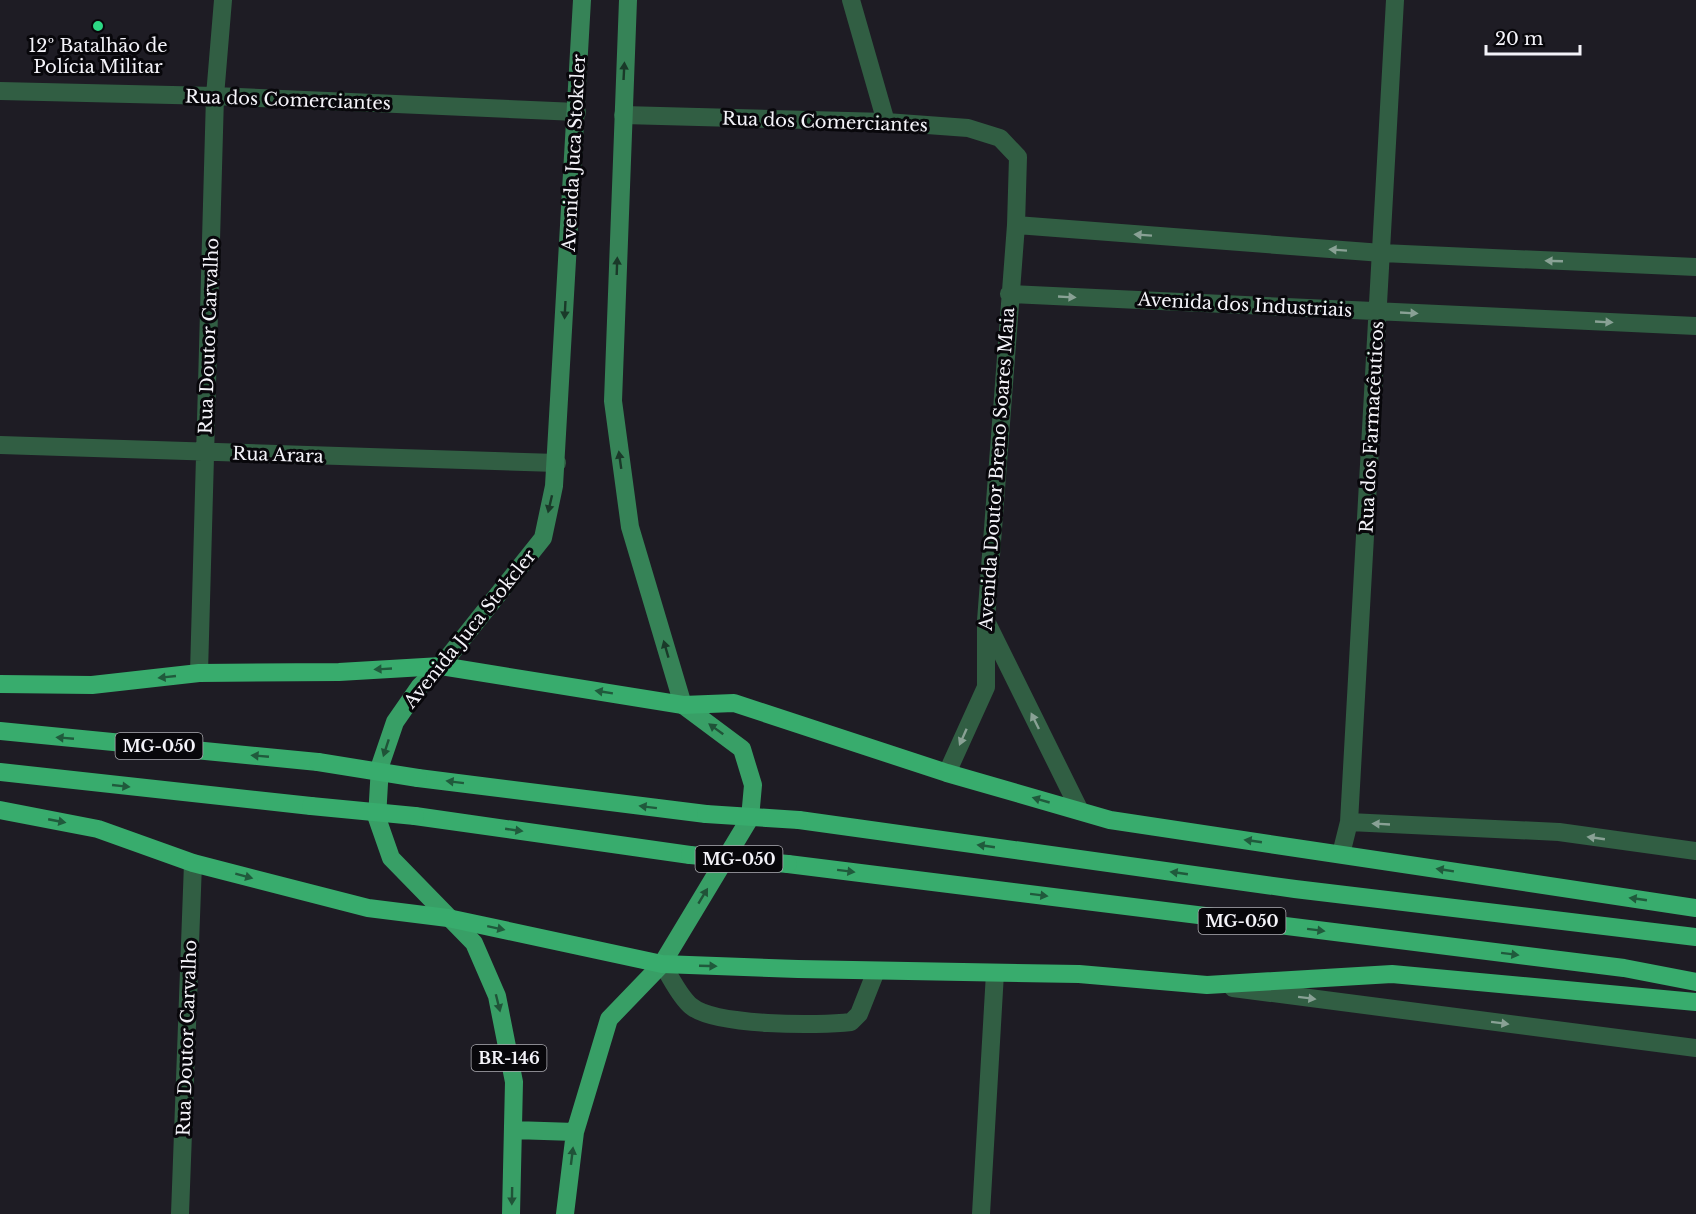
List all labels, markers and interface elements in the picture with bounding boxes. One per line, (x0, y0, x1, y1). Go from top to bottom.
scale bar (1486, 18, 1580, 56)
marker: 12º Batalhão de Polícia Militar (91, 19, 105, 33)
text: 20 m (1495, 28, 1543, 50)
place label: 12º Batalhão de Polícia Militar (28, 35, 168, 78)
street label: Avenida Juca Stokcler (558, 53, 590, 253)
one-way arrow (620, 62, 629, 81)
street label: Rua dos Comerciantes (185, 85, 391, 115)
street label: Rua dos Comerciantes (722, 107, 928, 137)
one-way arrow (1134, 230, 1153, 240)
street label: Rua Doutor Carvalho (195, 237, 223, 435)
one-way arrow (1328, 245, 1347, 255)
one-way arrow (613, 256, 622, 275)
one-way arrow (1544, 256, 1563, 265)
street label: Avenida dos Industriais (1136, 288, 1353, 322)
one-way arrow (1058, 292, 1077, 301)
one-way arrow (561, 301, 570, 320)
street label: Avenida Doutor Breno Soares Maia (975, 307, 1019, 632)
one-way arrow (1400, 309, 1419, 318)
one-way arrow (1594, 317, 1613, 326)
street label: Rua dos Farmacêuticos (1355, 320, 1389, 534)
street label: Rua Arara (232, 442, 324, 468)
one-way arrow (615, 451, 624, 470)
one-way arrow (544, 495, 554, 513)
street label: Avenida Juca Stokcler (399, 545, 541, 714)
one-way arrow (661, 640, 671, 658)
one-way arrow (373, 665, 392, 674)
one-way arrow (158, 672, 177, 681)
one-way arrow (595, 688, 614, 697)
one-way arrow (1031, 713, 1040, 730)
one-way arrow (708, 723, 724, 735)
one-way arrow (958, 729, 968, 747)
one-way arrow (56, 733, 75, 743)
road number: MG-050 (116, 733, 202, 759)
one-way arrow (381, 739, 390, 757)
one-way arrow (250, 751, 269, 761)
one-way arrow (445, 777, 464, 787)
one-way arrow (111, 781, 130, 790)
one-way arrow (1032, 795, 1050, 804)
one-way arrow (639, 802, 658, 812)
one-way arrow (48, 817, 67, 826)
one-way arrow (1372, 819, 1391, 828)
one-way arrow (505, 826, 524, 835)
one-way arrow (1587, 833, 1606, 842)
one-way arrow (1243, 836, 1262, 845)
one-way arrow (977, 841, 996, 850)
road number: MG-050 (696, 846, 783, 872)
one-way arrow (1436, 865, 1455, 874)
one-way arrow (836, 867, 855, 876)
one-way arrow (1170, 868, 1189, 877)
one-way arrow (235, 872, 253, 881)
one-way arrow (698, 888, 709, 904)
one-way arrow (1030, 891, 1049, 900)
one-way arrow (1629, 894, 1648, 903)
road number: MG-050 (1198, 908, 1286, 934)
one-way arrow (487, 924, 506, 933)
one-way arrow (1307, 925, 1326, 934)
street label: Rua Doutor Carvalho (173, 939, 201, 1137)
one-way arrow (1500, 949, 1519, 959)
one-way arrow (699, 961, 718, 970)
one-way arrow (493, 993, 503, 1012)
one-way arrow (1297, 993, 1316, 1002)
one-way arrow (1491, 1018, 1510, 1027)
road number: BR-146 (472, 1045, 546, 1071)
one-way arrow (567, 1146, 577, 1165)
one-way arrow (507, 1186, 516, 1205)

